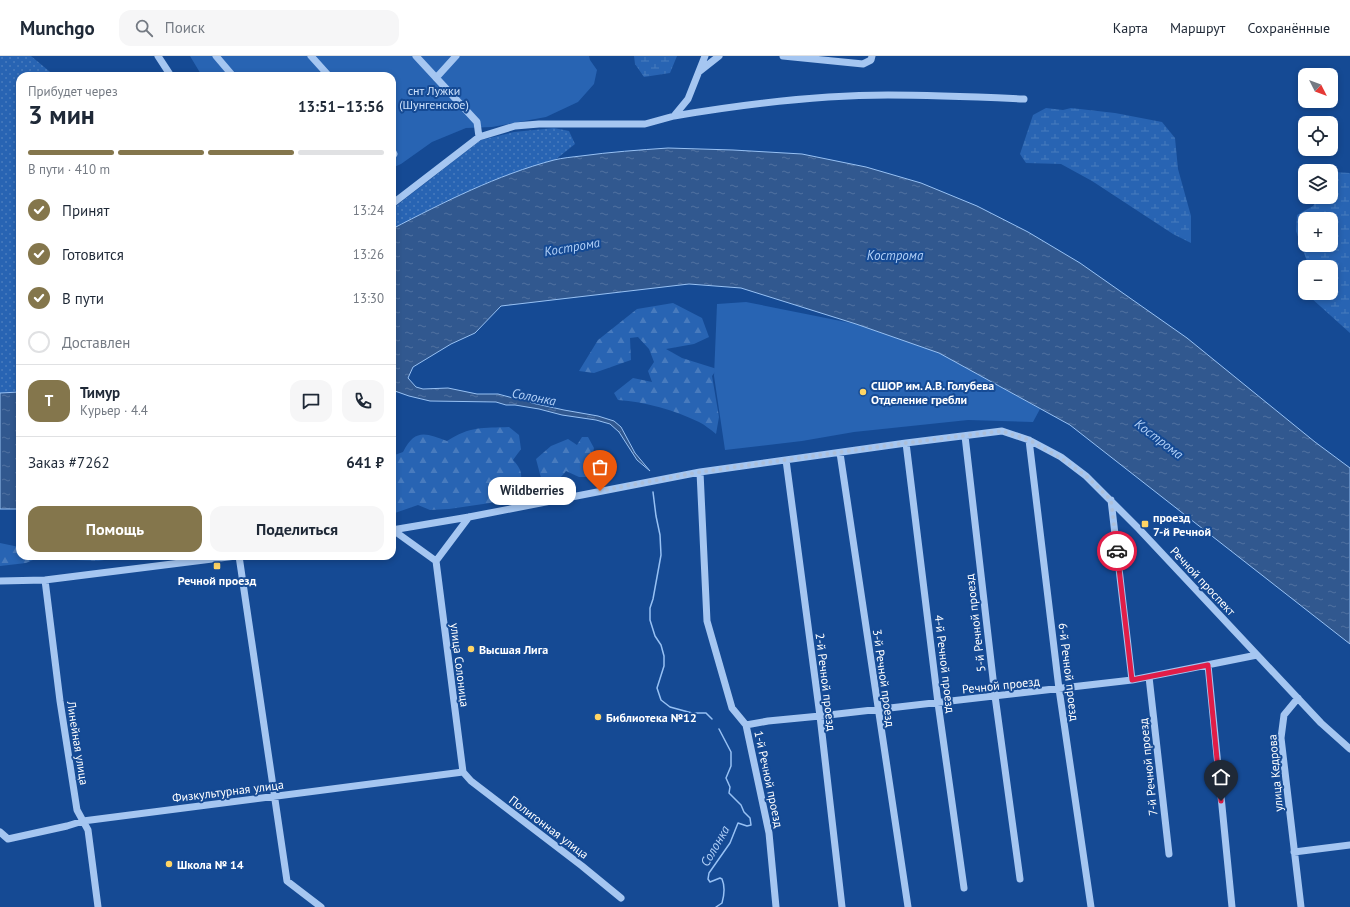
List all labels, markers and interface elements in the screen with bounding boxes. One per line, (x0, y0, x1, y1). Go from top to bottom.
search box (119, 10, 399, 46)
text: Munchgo (20, 16, 95, 40)
icon: search (133, 17, 155, 39)
text: Поиск (165, 18, 205, 37)
text: Карта (1113, 19, 1148, 37)
text: Маршрут (1170, 19, 1225, 37)
text: Сохранённые (1247, 19, 1330, 37)
north arrow (1298, 68, 1338, 108)
map controls (1298, 68, 1338, 300)
text: Прибудет через (28, 83, 118, 100)
park label: снт Лужки (Шунгенское) (399, 83, 469, 112)
text: 13:51–13:56 (298, 97, 384, 116)
text: 3 мин (28, 98, 95, 131)
button: locate (1298, 116, 1338, 156)
text: В пути · 410 m (28, 161, 110, 178)
button: layers (1298, 164, 1338, 204)
icon: check (28, 199, 50, 221)
text: Принят (62, 201, 109, 220)
text: 13:24 (353, 202, 384, 219)
button: + (1298, 212, 1338, 252)
water label: Кострома (543, 234, 602, 260)
icon: check (28, 243, 50, 265)
text: Готовится (62, 245, 124, 264)
text: 13:26 (353, 246, 384, 263)
water label: Кострома (867, 247, 924, 264)
button: − (1298, 260, 1338, 300)
icon: check (28, 287, 50, 309)
text: В пути (62, 289, 104, 308)
text: 13:30 (353, 290, 384, 307)
text: Доставлен (62, 333, 130, 352)
place label: СШОР им. А.В. Голубева Отделение гребли (871, 378, 994, 407)
button: chat (290, 380, 332, 422)
button: phone (342, 380, 384, 422)
text: Тимур (80, 383, 120, 402)
water label: Солонка (511, 384, 558, 410)
marker: СШОР им. А.В. Голубева Отделение гребли (858, 387, 868, 397)
text: Т (45, 391, 53, 410)
text: Курьер · 4.4 (80, 402, 148, 419)
water label: Кострома (1131, 415, 1187, 463)
pin (583, 450, 617, 491)
text: Заказ #7262 (28, 453, 110, 472)
text: 641 ₽ (346, 453, 384, 472)
icon: bag (589, 456, 611, 478)
callout: Wildberries (488, 477, 576, 505)
text: Wildberries (500, 482, 564, 499)
button: Помощь (28, 506, 202, 552)
button: Поделиться (210, 506, 384, 552)
place label: проезд 7-й Речной (1153, 510, 1211, 539)
marker: проезд 7-й Речной (1140, 519, 1150, 529)
courier (1097, 531, 1137, 571)
icon: car (1106, 540, 1128, 562)
street label: Речной проспект (1167, 543, 1239, 619)
marker: Речной проезд (212, 561, 222, 571)
place label: Речной проезд (178, 573, 256, 588)
street label: 5-й Речной проезд (961, 573, 988, 673)
street label: 4-й Речной проезд (932, 614, 959, 714)
street label: улица Солоница (447, 622, 473, 708)
street label: 6-й Речной проезд (1056, 622, 1083, 722)
street label: 3-й Речной проезд (870, 628, 898, 728)
street label: 2-й Речной проезд (813, 632, 840, 732)
place label: Высшая Лига (479, 642, 548, 657)
marker: Высшая Лига (466, 644, 476, 654)
street label: Речной проезд (961, 673, 1041, 697)
street label: Линейная улица (64, 699, 92, 786)
place label: Библиотека №12 (606, 710, 697, 725)
marker: Библиотека №12 (593, 712, 603, 722)
street label: 7-й Речной проезд (1135, 717, 1161, 817)
street label: 1-й Речной проезд (751, 729, 787, 829)
street label: улица Кедрова (1264, 734, 1286, 812)
pin (1204, 760, 1238, 801)
icon: home (1210, 766, 1232, 788)
street label: Физкультурная улица (171, 777, 285, 805)
street label: Полигонная улица (506, 792, 592, 862)
water label: Солонка (697, 822, 734, 870)
place label: Школа № 14 (177, 857, 244, 872)
marker: Школа № 14 (164, 859, 174, 869)

